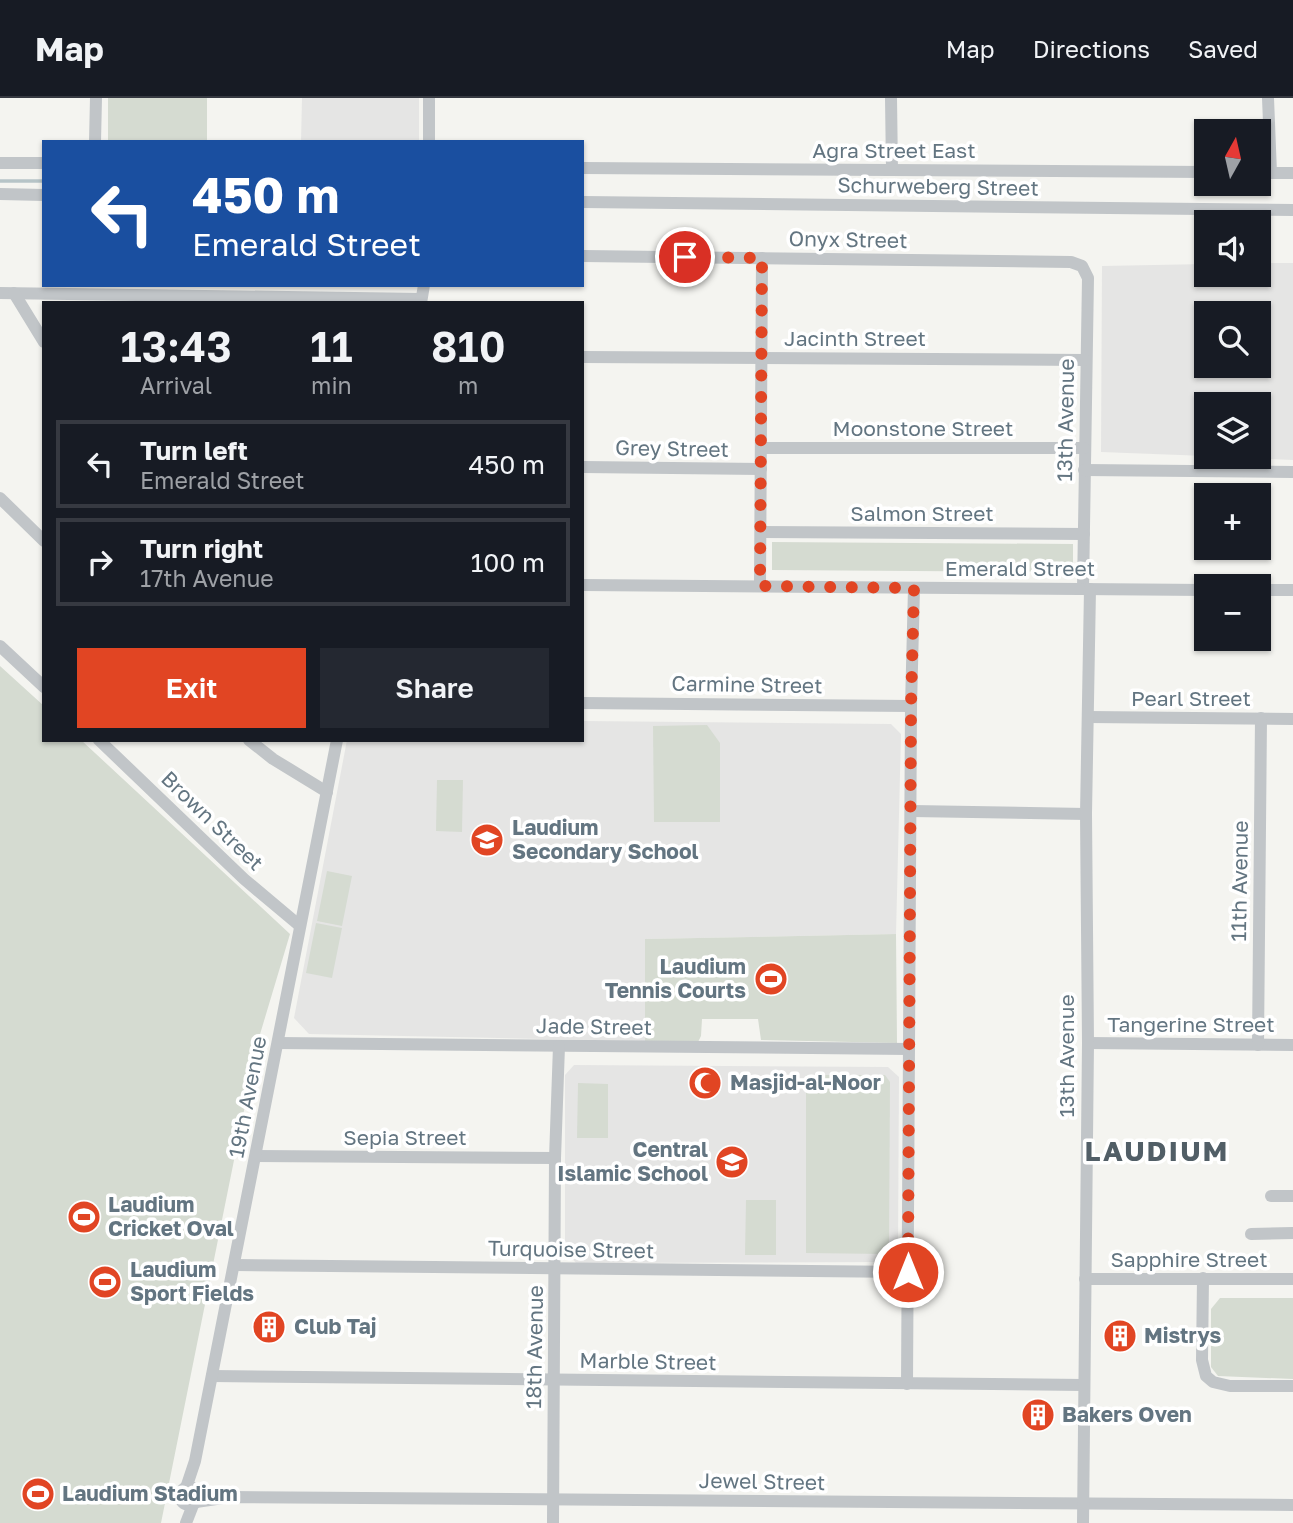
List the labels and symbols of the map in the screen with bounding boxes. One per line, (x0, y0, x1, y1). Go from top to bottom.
north arrow (1194, 119, 1270, 196)
street label: Agra Street East (812, 137, 976, 163)
street label: Schurweberg Street (837, 171, 1039, 201)
street label: Onyx Street (788, 225, 908, 253)
pin (655, 227, 715, 287)
street label: Jacinth Street (784, 325, 926, 351)
street label: 13th Avenue (1051, 358, 1079, 482)
street label: Moonstone Street (833, 415, 1013, 441)
street label: Grey Street (615, 434, 729, 462)
street label: Salmon Street (850, 500, 994, 526)
street label: Emerald Street (945, 555, 1095, 581)
street label: Carmine Street (671, 670, 823, 698)
street label: Pearl Street (1131, 685, 1251, 711)
street label: Brown Street (156, 765, 269, 875)
place label: Laudium Secondary School (512, 814, 699, 864)
street label: 11th Avenue (1225, 820, 1253, 942)
school or university icon: Laudium Secondary School (468, 821, 506, 859)
place label: Laudium Tennis Courts (605, 953, 746, 1003)
sports icon: Laudium Tennis Courts (752, 960, 790, 998)
street label: 13th Avenue (1053, 994, 1079, 1118)
street label: Tangerine Street (1107, 1011, 1275, 1037)
street label: Jade Street (536, 1012, 652, 1040)
street label: 19th Avenue (222, 1034, 272, 1160)
mosque icon: Masjid-al-Noor (686, 1064, 724, 1102)
place label: Masjid-al-Noor (730, 1069, 881, 1095)
street label: Sepia Street (343, 1124, 467, 1150)
district label: LAUDIUM (1084, 1134, 1230, 1167)
place label: Central Islamic School (557, 1136, 708, 1186)
school or university icon: Central Islamic School (713, 1143, 751, 1181)
place label: Laudium Cricket Oval (108, 1191, 234, 1241)
sports icon: Laudium Cricket Oval (65, 1198, 103, 1236)
street label: Turquoise Street (488, 1235, 654, 1263)
position arrow (871, 1235, 945, 1309)
street label: Sapphire Street (1110, 1246, 1268, 1272)
place label: Laudium Sport Fields (130, 1256, 254, 1306)
sports icon: Laudium Sport Fields (86, 1263, 124, 1301)
street label: 18th Avenue (520, 1285, 548, 1409)
building icon: Club Taj (250, 1308, 288, 1346)
place label: Club Taj (294, 1313, 377, 1339)
building icon: Mistrys (1101, 1317, 1139, 1355)
place label: Mistrys (1144, 1322, 1222, 1348)
street label: Marble Street (579, 1347, 717, 1375)
building icon: Bakers Oven (1019, 1396, 1057, 1434)
place label: Bakers Oven (1062, 1401, 1192, 1427)
street label: Jewel Street (698, 1467, 826, 1495)
sports icon: Laudium Stadium (19, 1475, 57, 1513)
place label: Laudium Stadium (62, 1480, 238, 1506)

